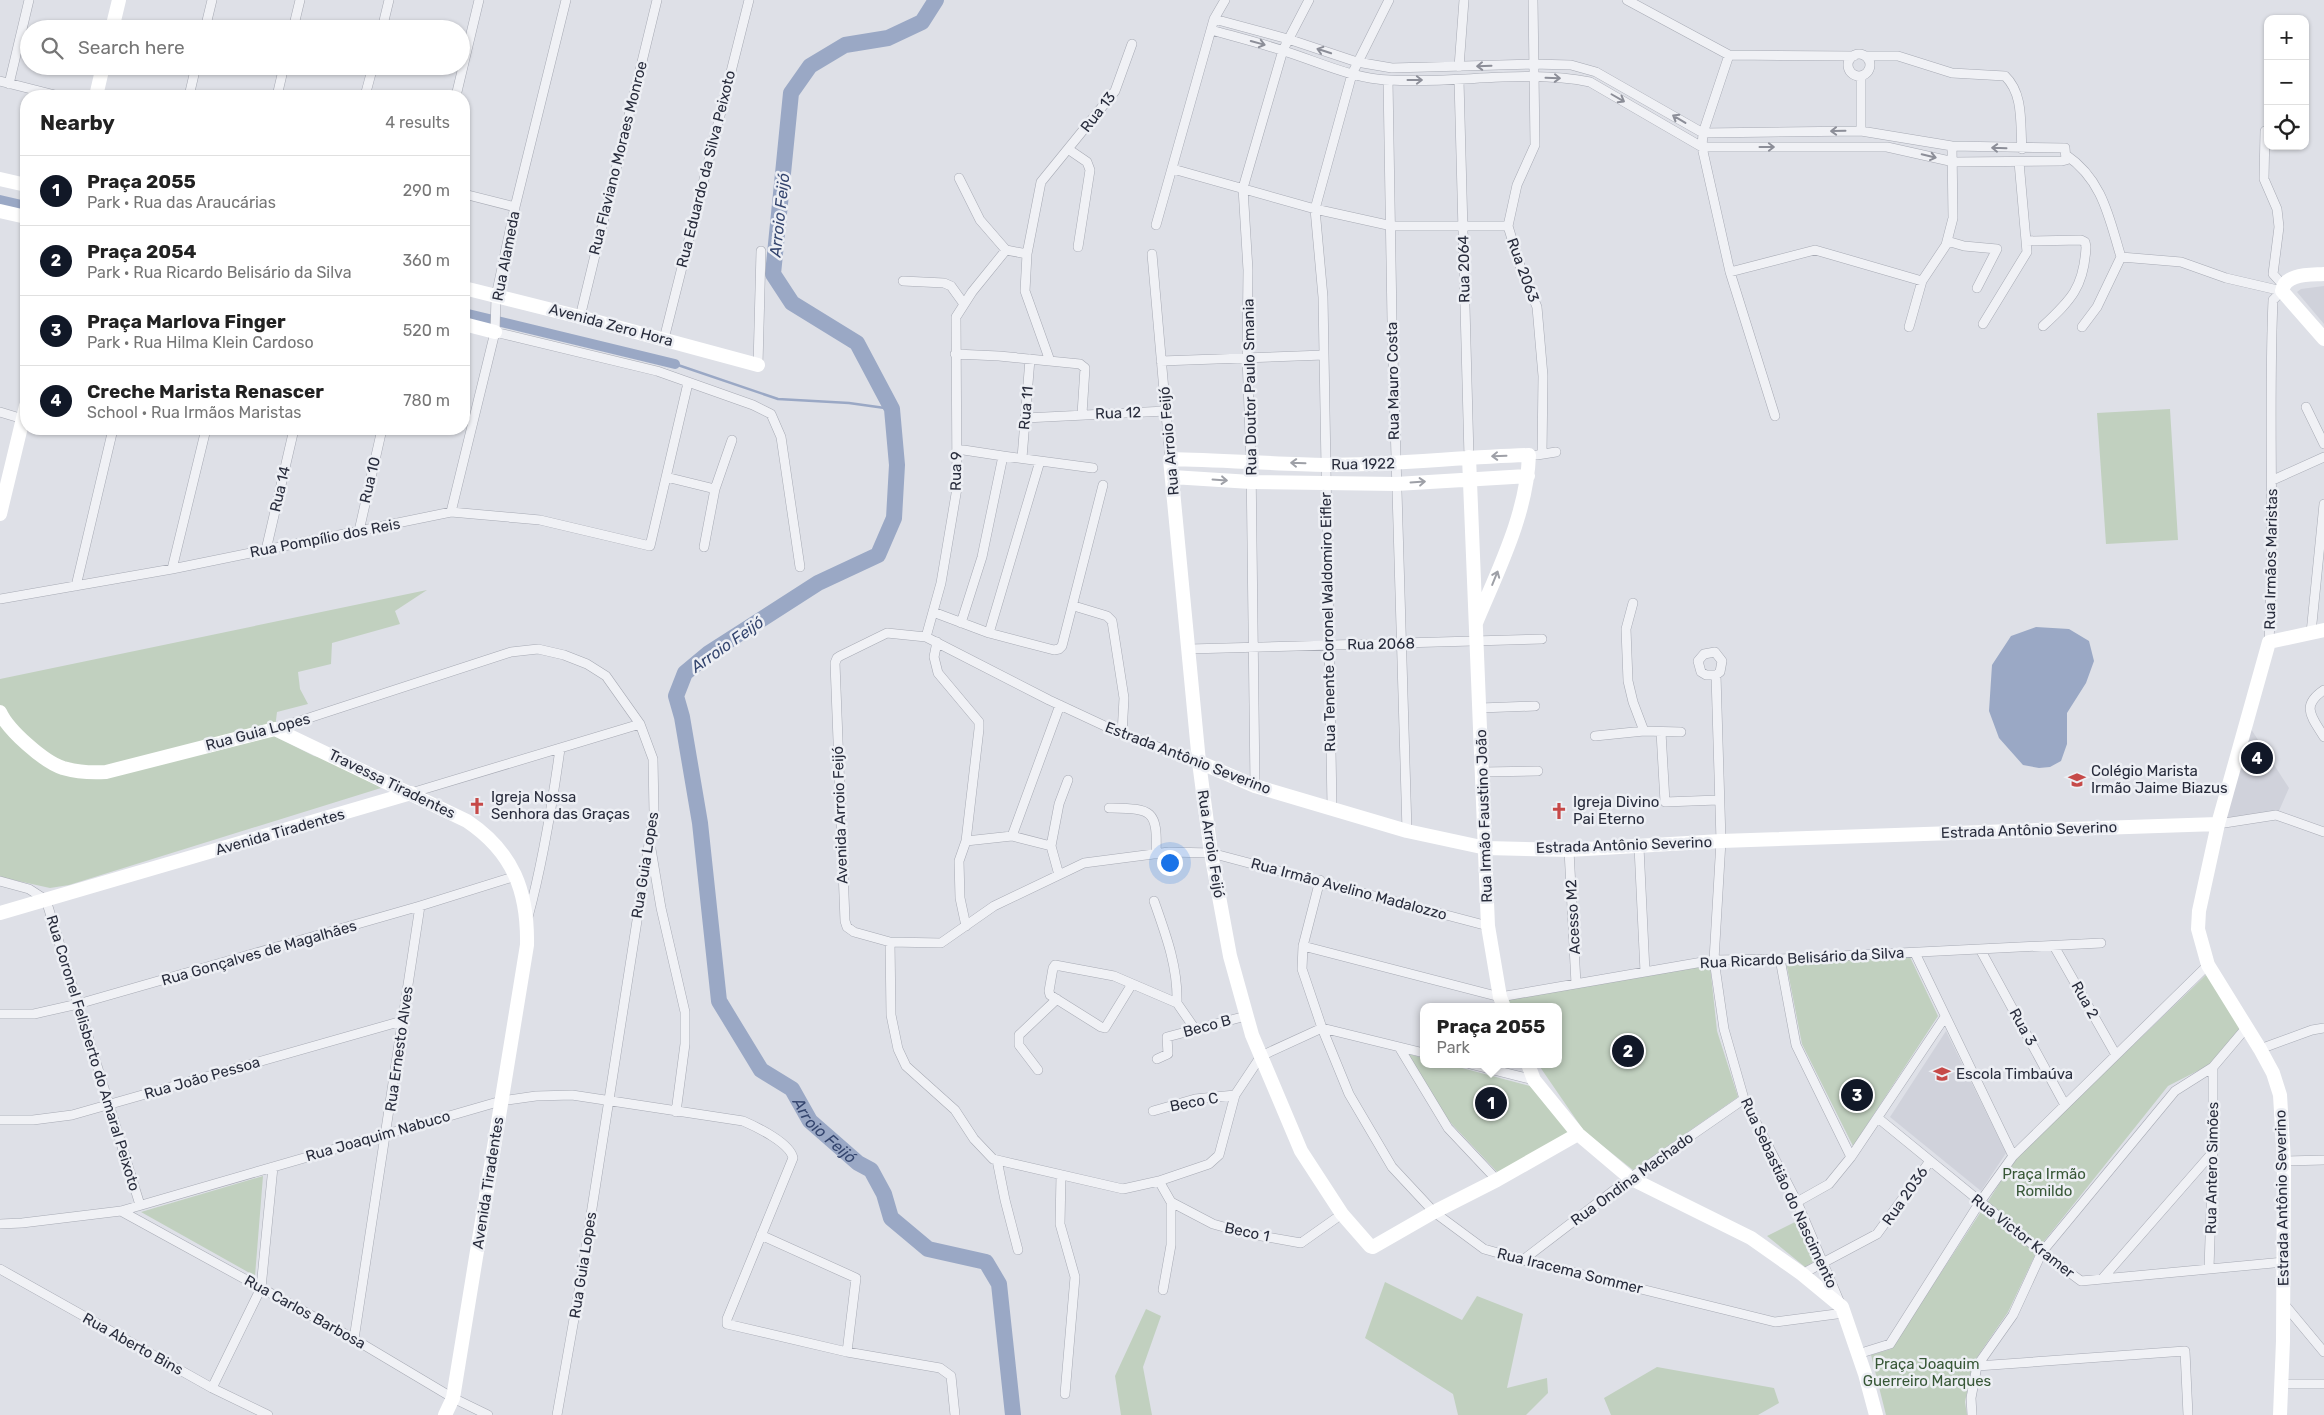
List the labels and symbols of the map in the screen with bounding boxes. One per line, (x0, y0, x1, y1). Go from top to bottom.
one-way arrow (1250, 39, 1266, 49)
one-way arrow (1316, 45, 1332, 55)
street label: Rua Flaviano Moraes Monroe (585, 59, 651, 257)
one-way arrow (1476, 61, 1492, 70)
street label: Rua Eduardo da Silva Peixoto (673, 68, 739, 270)
one-way arrow (1545, 74, 1561, 83)
one-way arrow (1407, 75, 1423, 85)
street label: Rua 13 (1077, 88, 1119, 136)
one-way arrow (1610, 94, 1624, 104)
one-way arrow (1673, 113, 1687, 123)
one-way arrow (1830, 126, 1846, 136)
one-way arrow (1758, 142, 1775, 152)
one-way arrow (1991, 143, 2008, 153)
one-way arrow (1920, 152, 1936, 161)
water label: Arroio Feijó (766, 172, 793, 259)
street label: Rua Alameda (488, 209, 524, 303)
street label: Rua 2064 (1454, 235, 1474, 303)
street label: Rua 2063 (1503, 235, 1543, 305)
street label: Rua Doutor Paulo Smania (1239, 298, 1261, 476)
street label: Avenida Zero Hora (547, 300, 675, 350)
street label: Rua Mauro Costa (1383, 322, 1403, 440)
street label: Rua 11 (1015, 385, 1037, 431)
street label: Rua Arroio Feijó (1155, 386, 1183, 496)
street label: Rua 12 (1095, 403, 1142, 423)
street label: Rua 9 (947, 451, 965, 491)
one-way arrow (1491, 452, 1507, 461)
street label: Rua 1922 (1331, 454, 1395, 474)
street label: Rua 10 (356, 455, 384, 505)
one-way arrow (1290, 459, 1306, 468)
street label: Rua 14 (266, 464, 294, 514)
one-way arrow (1212, 475, 1228, 484)
one-way arrow (1410, 477, 1426, 487)
street label: Rua Irmãos Maristas (2261, 488, 2281, 630)
street label: Rua Tenente Coronel Waldomiro Eifler (1317, 492, 1339, 752)
street label: Rua Pompílio dos Reis (248, 515, 402, 561)
one-way arrow (1490, 571, 1500, 586)
water label: Arroio Feijó (686, 612, 767, 677)
street label: Rua 2068 (1347, 634, 1415, 654)
street label: Rua Guia Lopes (204, 709, 313, 755)
street label: Estrada Antônio Severino (1102, 718, 1274, 798)
street label: Rua Irmão Faustino João (1472, 729, 1496, 903)
pin: 4 (2241, 739, 2273, 777)
street label: Travessa Tiradentes (326, 745, 459, 823)
street label: Avenida Arroio Feijó (829, 746, 851, 884)
place label: Colégio Marista Irmão Jaime Biazus (2091, 762, 2228, 797)
school or university icon: Colégio Marista Irmão Jaime Biazus (2067, 770, 2087, 790)
place label: Igreja Nossa Senhora das Graças (491, 788, 630, 823)
street label: Rua Arroio Feijó (1194, 789, 1228, 899)
place label: Igreja Divino Pai Eterno (1573, 793, 1659, 828)
church icon: Igreja Nossa Senhora das Graças (467, 796, 487, 816)
church icon: Igreja Divino Pai Eterno (1549, 801, 1569, 821)
street label: Avenida Tiradentes (213, 805, 347, 859)
street label: Rua Guia Lopes (628, 810, 662, 920)
street label: Estrada Antônio Severino (1941, 818, 2117, 842)
street label: Estrada Antônio Severino (1536, 833, 1712, 857)
your location (1157, 850, 1183, 876)
street label: Rua Irmão Avelino Madalozzo (1249, 854, 1449, 924)
street label: Acesso M2 (1562, 879, 1584, 955)
street label: Rua Coronel Felisberto do Amaral Peixoto (42, 913, 144, 1193)
street label: Rua Gonçalves de Magalhães (159, 916, 359, 990)
street label: Rua Ricardo Belisário da Silva (1699, 944, 1905, 972)
street label: Rua 2 (2068, 978, 2103, 1022)
street label: Rua Ernesto Alves (381, 985, 417, 1113)
street label: Rua 3 (2005, 1005, 2041, 1049)
street label: Beco B (1181, 1011, 1233, 1041)
pin: 2 (1612, 1032, 1644, 1070)
street label: Rua João Pessoa (142, 1053, 262, 1103)
school or university icon: Escola Timbaúva (1932, 1064, 1952, 1084)
place label: Escola Timbaúva (1956, 1065, 2073, 1083)
pin: 3 (1841, 1076, 1873, 1114)
pin: 1 (1475, 1084, 1507, 1122)
street label: Beco C (1168, 1088, 1220, 1116)
water label: Arroio Feijó (788, 1094, 860, 1167)
street label: Rua Sebastião do Nascimento (1737, 1095, 1841, 1291)
street label: Rua Antero Simões (2202, 1101, 2222, 1234)
street label: Rua Joaquim Nabuco (304, 1107, 452, 1165)
street label: Estrada Antônio Severino (2271, 1110, 2293, 1286)
street label: Avenida Tiradentes (469, 1115, 507, 1250)
street label: Rua Ondina Machado (1567, 1128, 1697, 1230)
street label: Rua 2036 (1878, 1163, 1932, 1229)
park label: Praça Irmão Romildo (2002, 1165, 2086, 1200)
street label: Rua Victor Kramer (1968, 1190, 2078, 1282)
street label: Rua Guia Lopes (566, 1210, 600, 1320)
street label: Beco 1 (1223, 1218, 1271, 1246)
street label: Rua Iracema Sommer (1495, 1244, 1645, 1298)
street label: Rua Carlos Barbosa (241, 1271, 369, 1353)
street label: Rua Aberto Bins (80, 1309, 187, 1379)
park label: Praça Joaquim Guerreiro Marques (1863, 1355, 1992, 1390)

